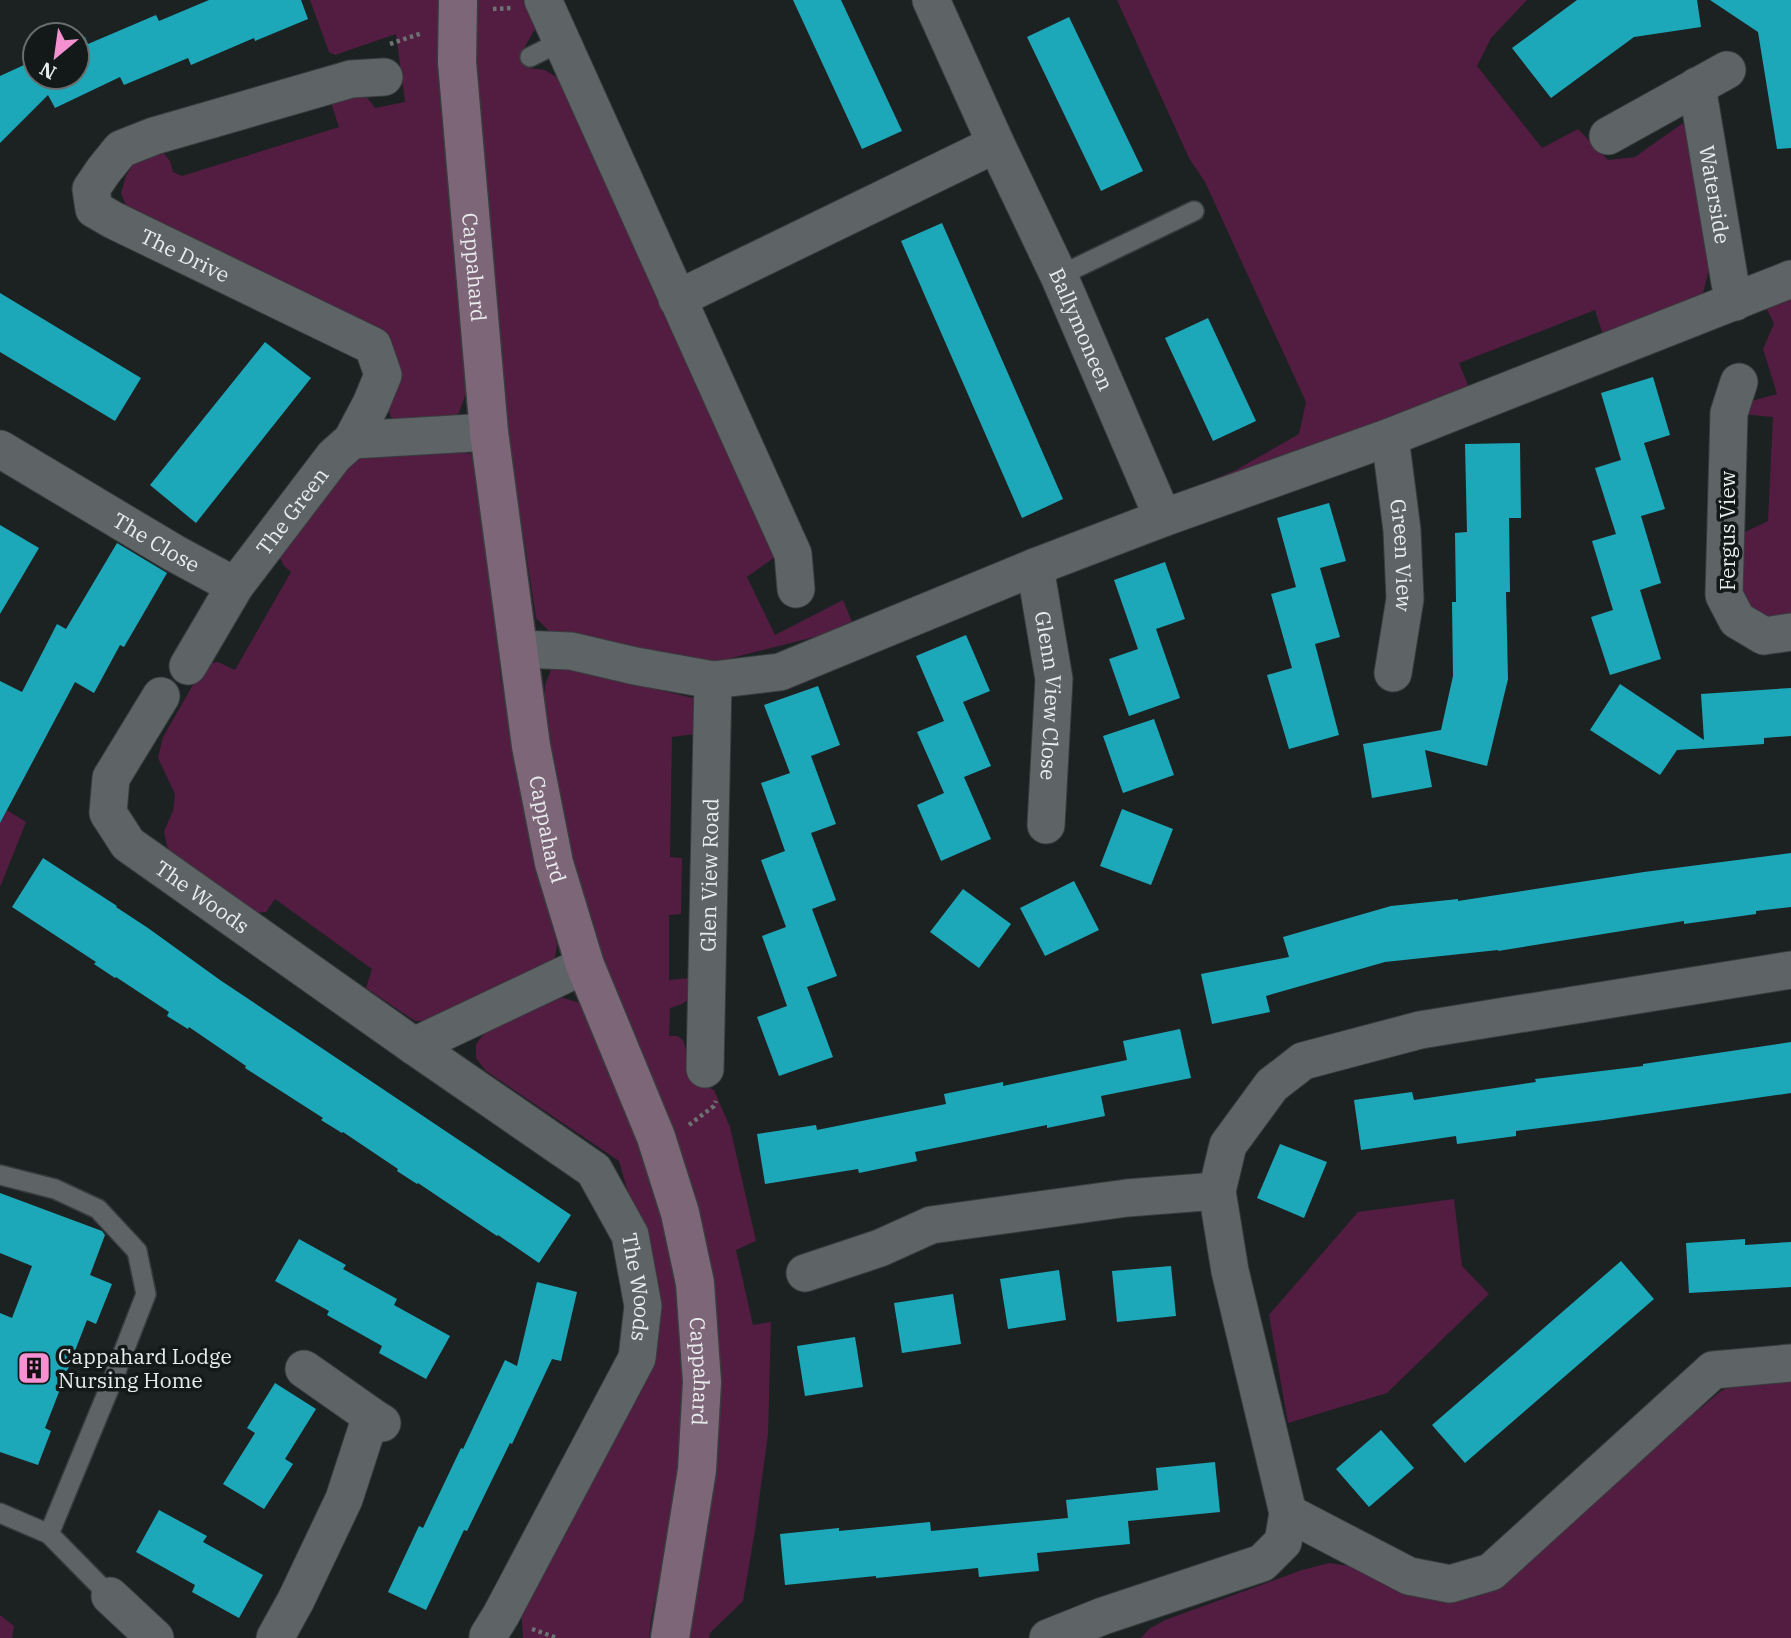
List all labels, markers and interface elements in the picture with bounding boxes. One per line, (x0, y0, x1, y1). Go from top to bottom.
north arrow (21, 21, 91, 91)
text: N (35, 57, 60, 85)
street label: Waterside (1693, 143, 1737, 246)
street label: Cappahard (456, 212, 493, 323)
street label: The Drive (136, 221, 234, 288)
street label: Ballymoneen (1043, 263, 1120, 395)
street label: The Green (250, 461, 335, 561)
street label: Fergus View (1713, 470, 1741, 591)
street label: Green View (1384, 497, 1419, 614)
street label: The Close (108, 506, 205, 578)
street label: Glenn View Close (1029, 609, 1068, 781)
street label: Cappahard (523, 773, 573, 886)
street label: Glen View Road (693, 798, 725, 952)
street label: The Woods (149, 853, 255, 939)
street label: The Woods (616, 1231, 657, 1343)
street label: Cappahard (683, 1316, 716, 1427)
place label: Cappahard Lodge Nursing Home (58, 1342, 232, 1394)
building icon: Cappahard Lodge Nursing Home (15, 1349, 53, 1387)

